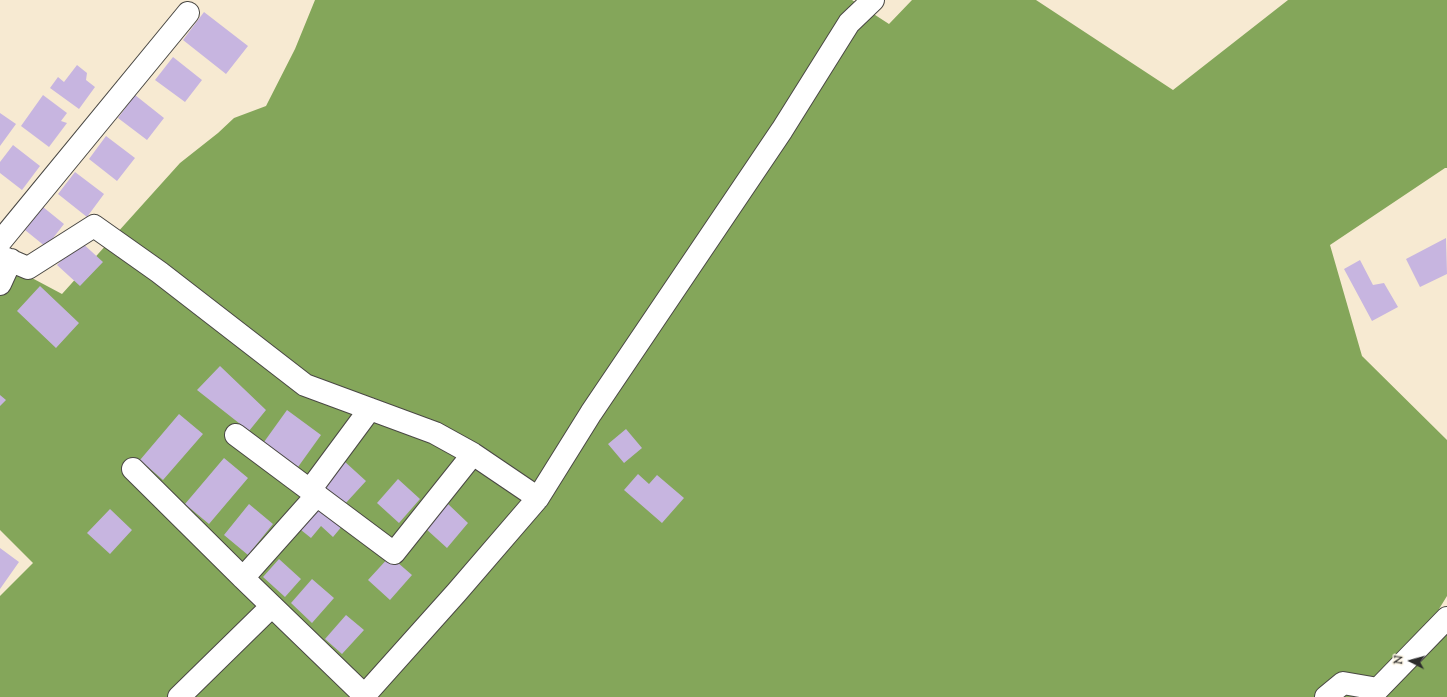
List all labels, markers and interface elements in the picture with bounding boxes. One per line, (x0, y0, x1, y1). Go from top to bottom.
north arrow (1391, 641, 1431, 681)
text: N (1391, 655, 1407, 665)

